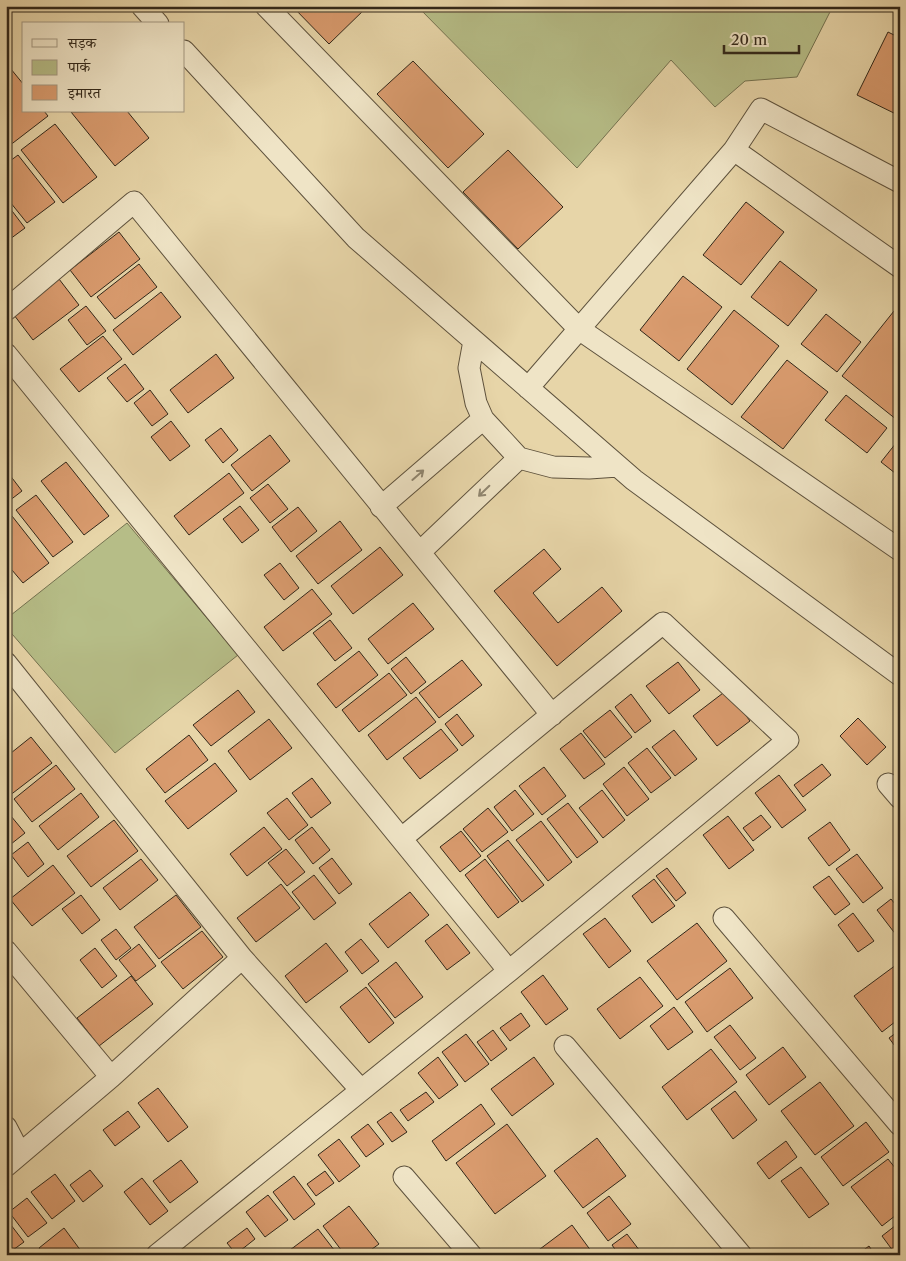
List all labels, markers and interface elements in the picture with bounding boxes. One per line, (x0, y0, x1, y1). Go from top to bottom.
legend (22, 22, 185, 112)
scale bar (724, 22, 798, 54)
text: 20 m (731, 30, 767, 49)
text: सड़क (67, 33, 97, 52)
text: पार्क (67, 57, 91, 76)
text: इमारत (67, 83, 102, 102)
one-way arrow (411, 470, 424, 481)
one-way arrow (477, 485, 490, 497)

